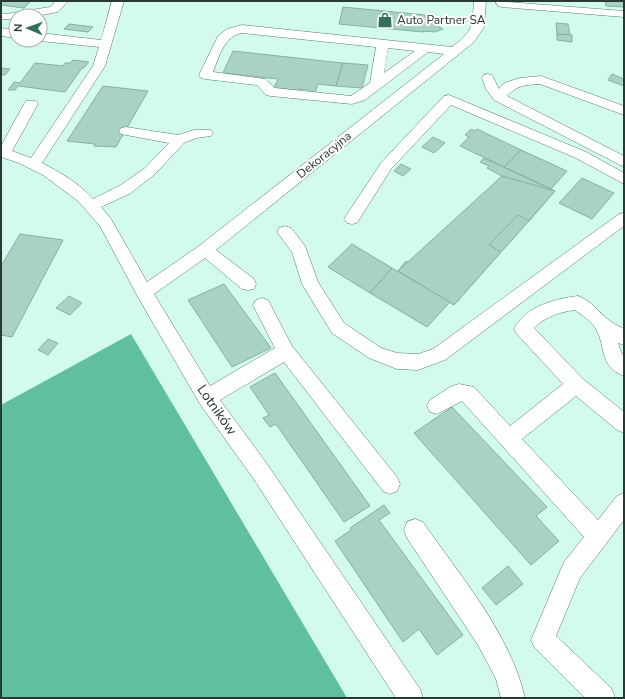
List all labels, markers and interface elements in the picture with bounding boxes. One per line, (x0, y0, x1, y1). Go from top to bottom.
north arrow (8, 8, 48, 48)
shop icon: Auto Partner SA (376, 11, 394, 29)
place label: Auto Partner SA (397, 12, 486, 28)
text: N (11, 23, 26, 32)
street label: Dekoracyjna (293, 128, 355, 182)
street label: Lotników (193, 381, 241, 439)

